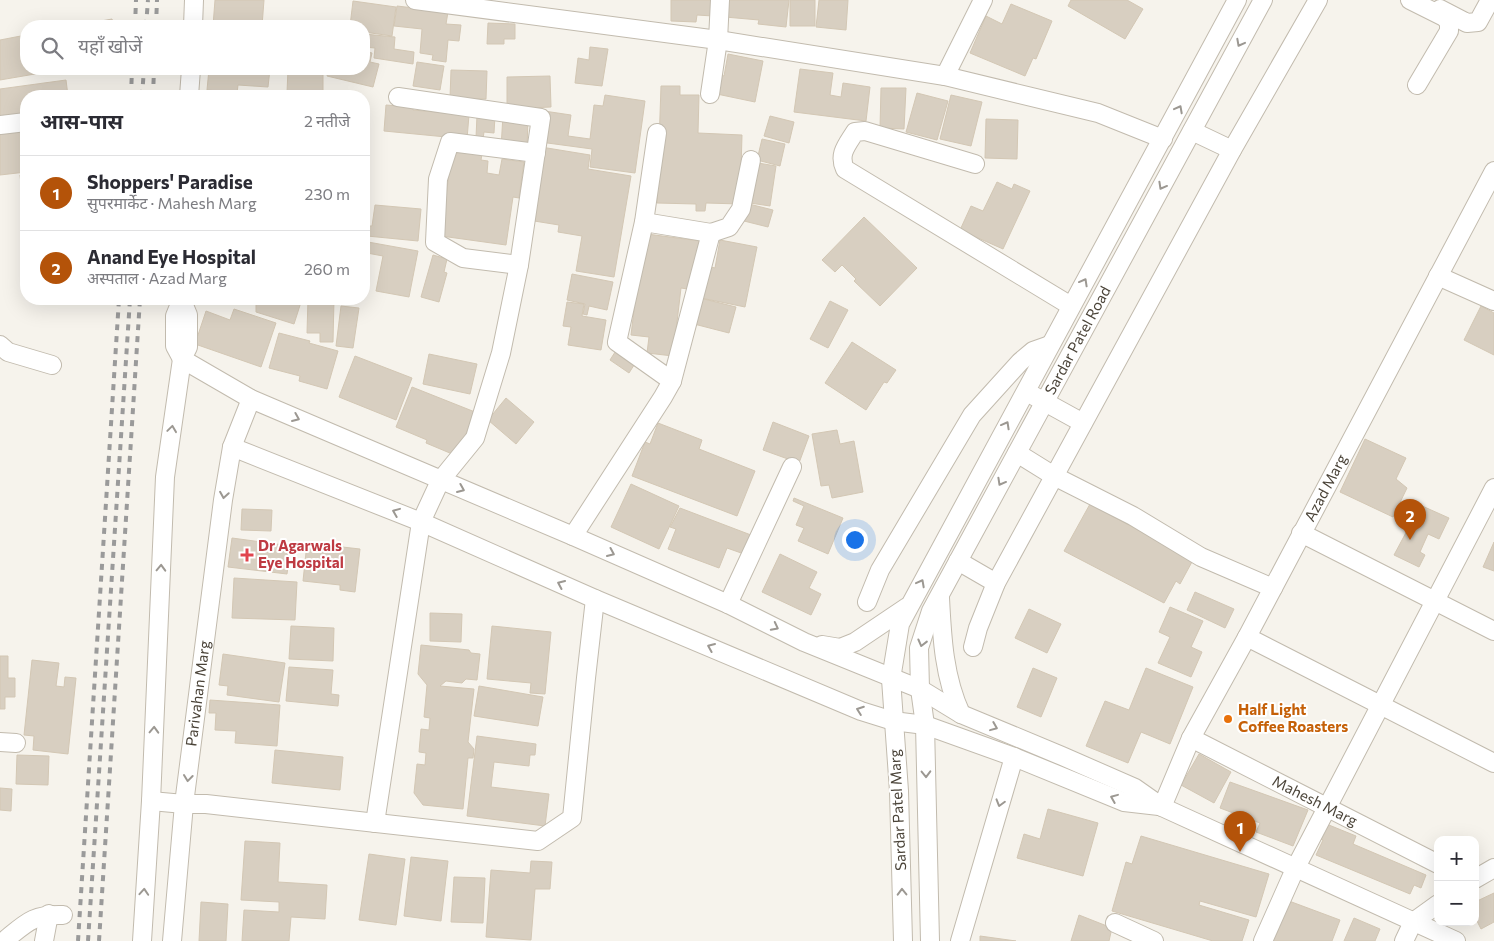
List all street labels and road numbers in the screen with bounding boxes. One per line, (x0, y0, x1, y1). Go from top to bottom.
street label: Sardar Patel Road (1040, 283, 1114, 398)
street label: Azad Marg (1300, 451, 1350, 524)
street label: Parivahan Marg (181, 639, 213, 747)
street label: Sardar Patel Marg (885, 749, 909, 871)
street label: Mahesh Marg (1270, 771, 1361, 829)

